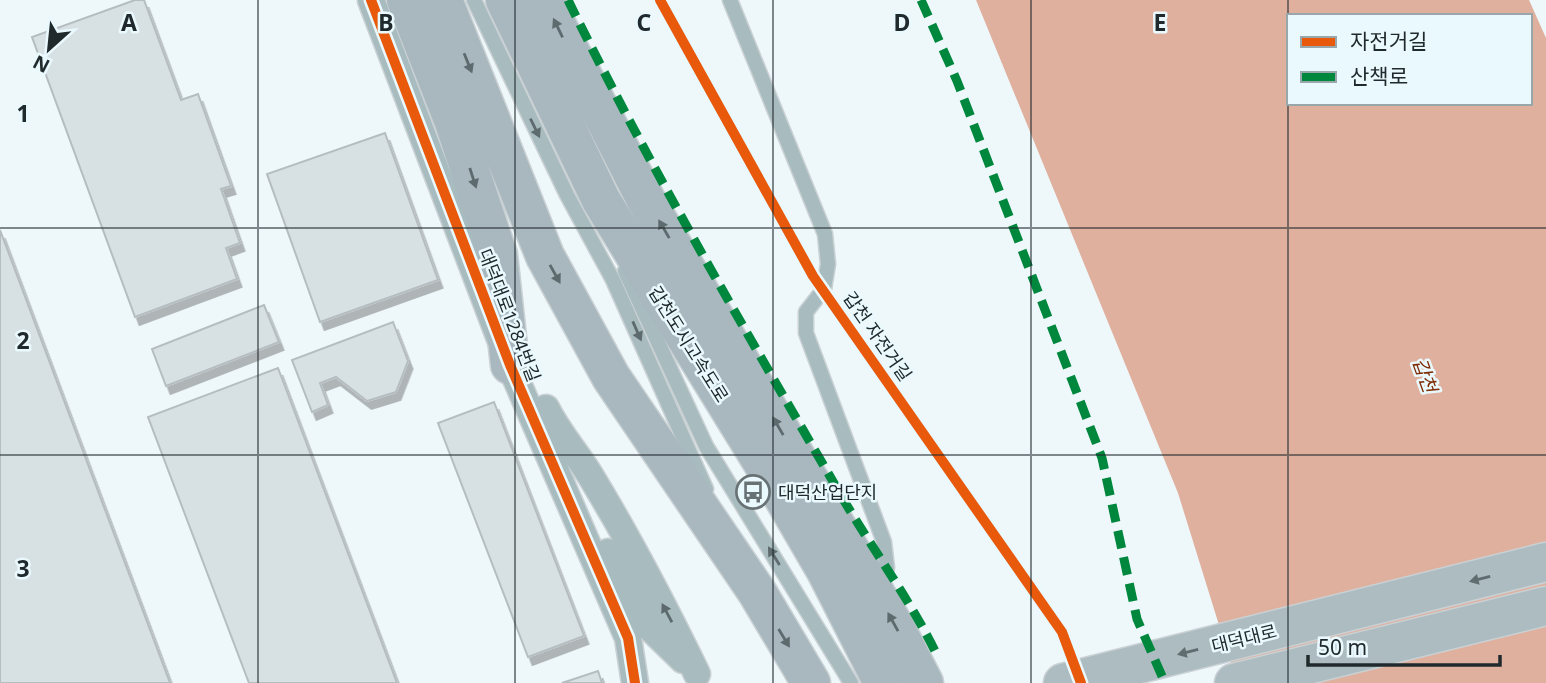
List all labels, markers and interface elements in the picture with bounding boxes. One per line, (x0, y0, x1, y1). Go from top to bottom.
text: A (121, 6, 137, 38)
text: B (378, 6, 394, 38)
text: C (637, 6, 652, 38)
text: D (894, 6, 910, 38)
text: E (1154, 6, 1166, 38)
north arrow (14, 14, 84, 84)
legend (1287, 14, 1532, 105)
one-way arrow (552, 18, 563, 38)
text: 자전거길 (1350, 27, 1427, 55)
text: N (28, 49, 54, 79)
one-way arrow (463, 53, 474, 74)
text: 산책로 (1350, 62, 1408, 90)
text: 1 (16, 97, 30, 129)
one-way arrow (529, 118, 540, 138)
one-way arrow (468, 168, 479, 189)
one-way arrow (658, 220, 670, 239)
street label: 대덕대로1284번길 (474, 245, 546, 385)
one-way arrow (549, 264, 561, 283)
street label: 갑천도시고속도로 (644, 281, 734, 407)
street label: 갑천 자전거길 (838, 287, 918, 385)
one-way arrow (631, 321, 643, 341)
text: 2 (16, 324, 30, 356)
water label: 갑천 (1407, 354, 1444, 397)
one-way arrow (772, 416, 784, 435)
bus stop icon: 대덕산업단지 (734, 473, 772, 511)
place label: 대덕산업단지 (778, 480, 877, 504)
one-way arrow (768, 546, 780, 565)
text: 3 (16, 552, 30, 584)
one-way arrow (1469, 574, 1491, 585)
one-way arrow (661, 603, 673, 622)
one-way arrow (887, 613, 899, 632)
street label: 대덕대로 (1209, 618, 1279, 658)
scale bar (1308, 624, 1500, 668)
one-way arrow (778, 628, 790, 647)
text: 50 m (1318, 633, 1367, 661)
one-way arrow (1177, 647, 1199, 658)

